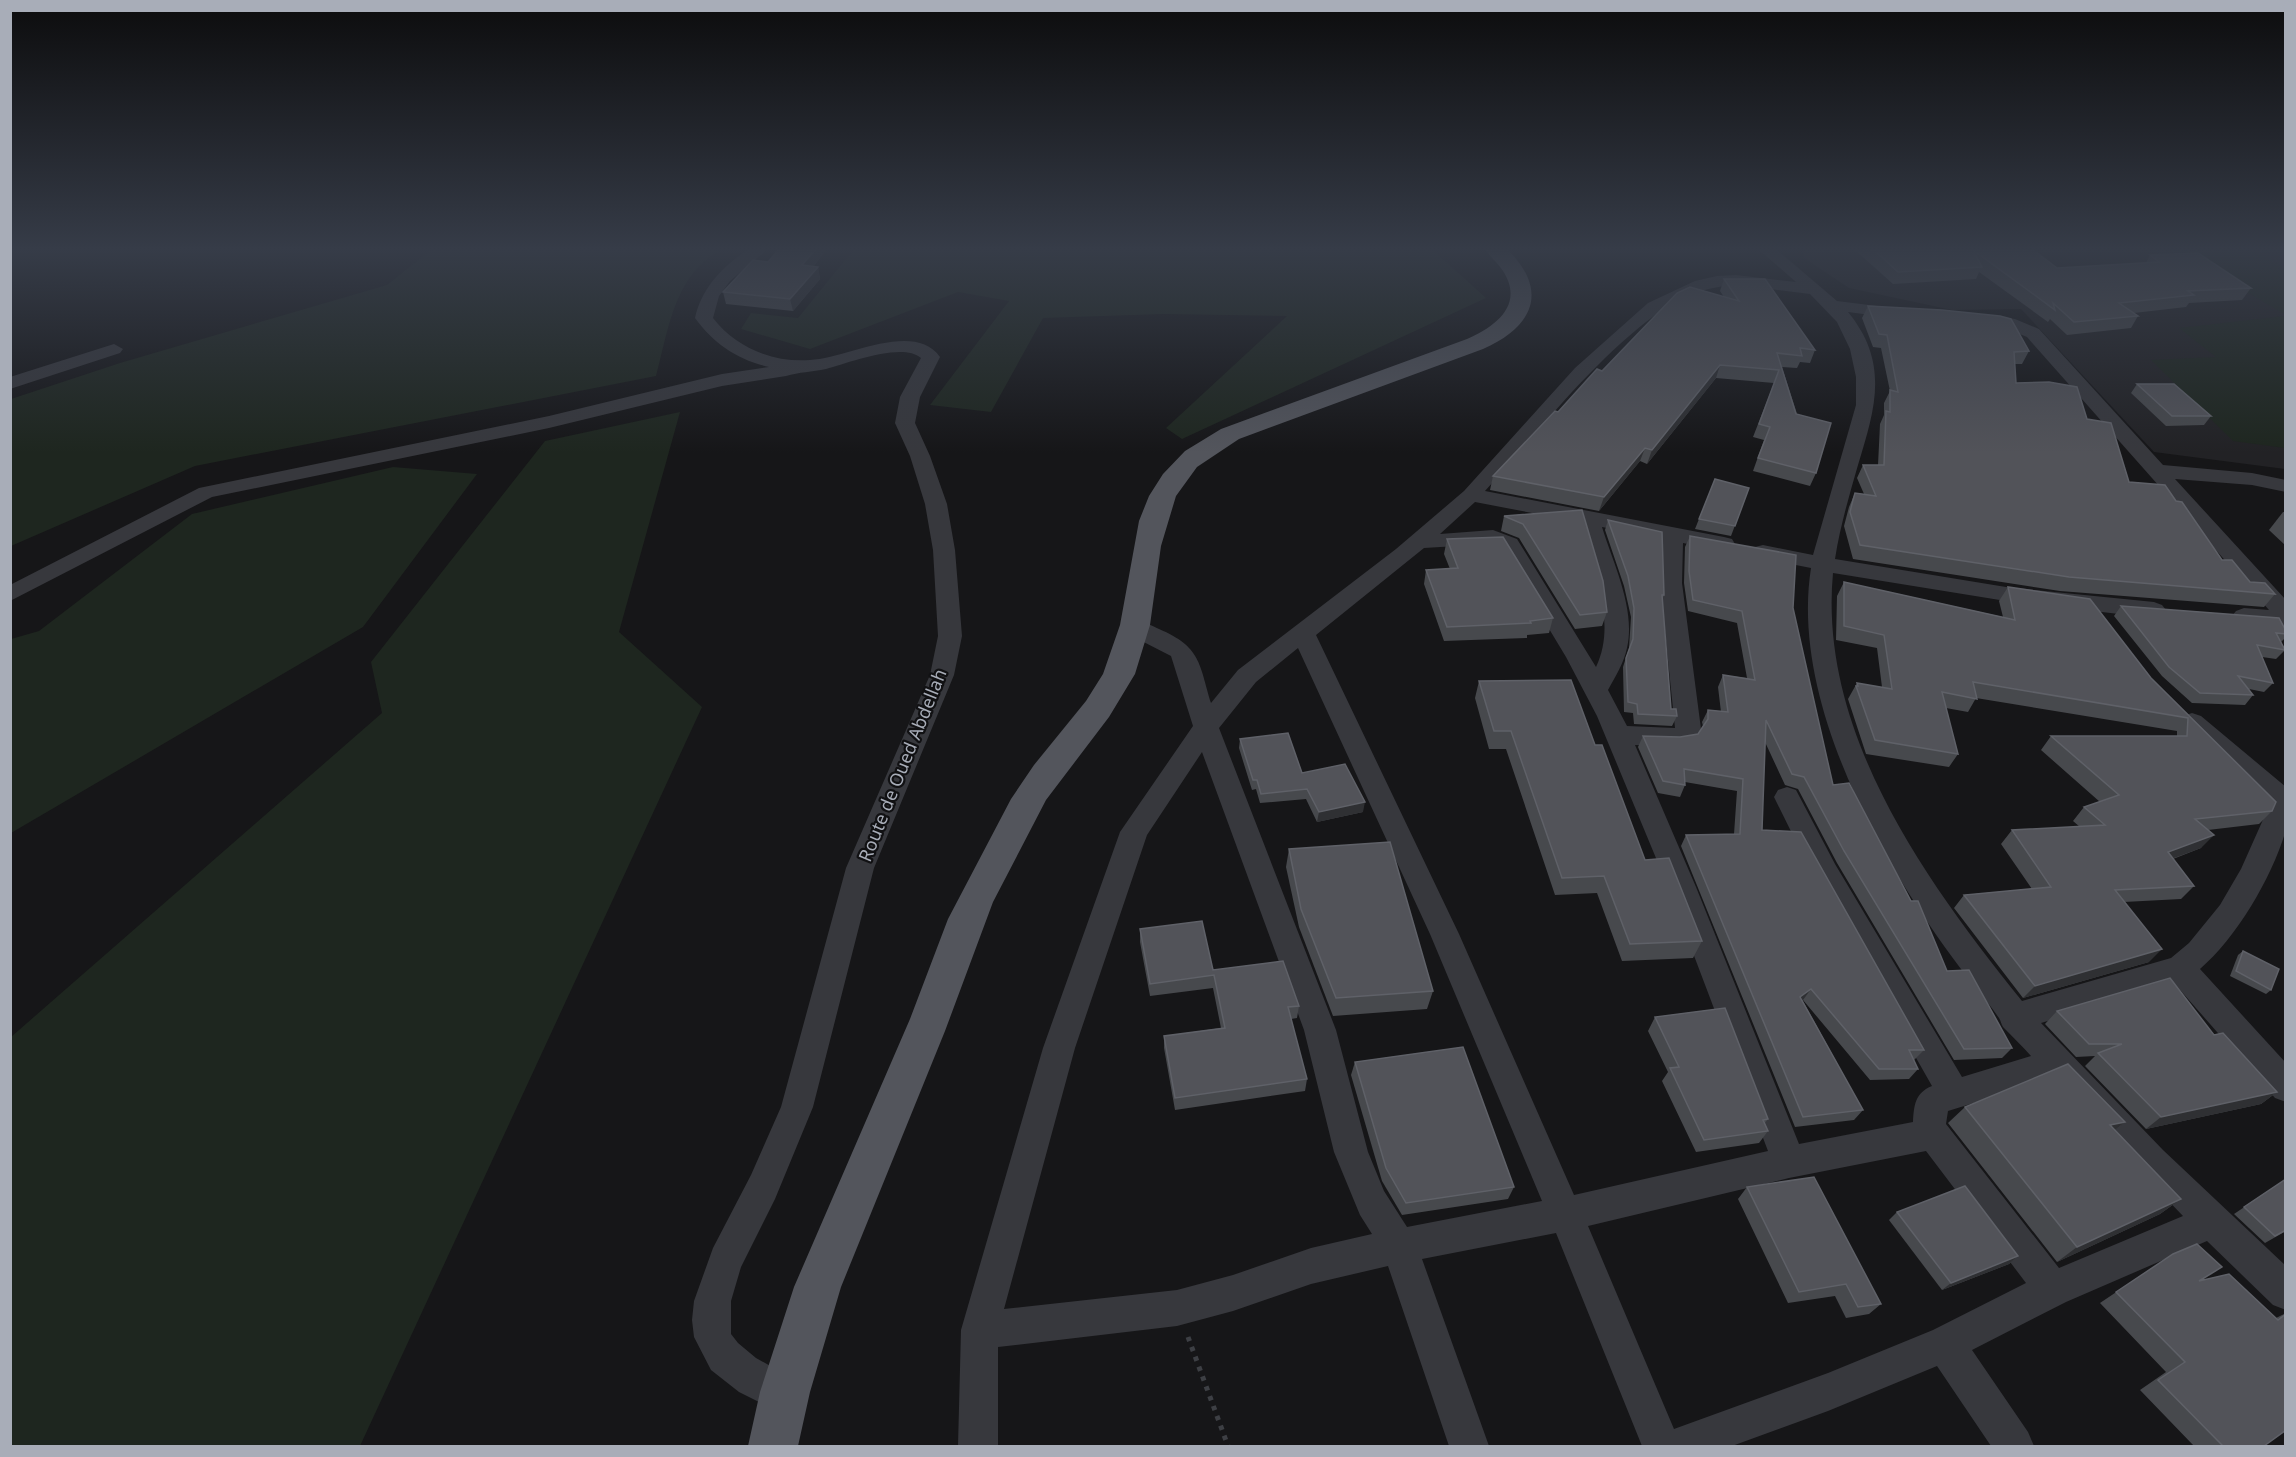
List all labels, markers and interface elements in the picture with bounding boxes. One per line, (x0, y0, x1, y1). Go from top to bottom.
street label: Route de Oued Abdellah (852, 665, 952, 865)

